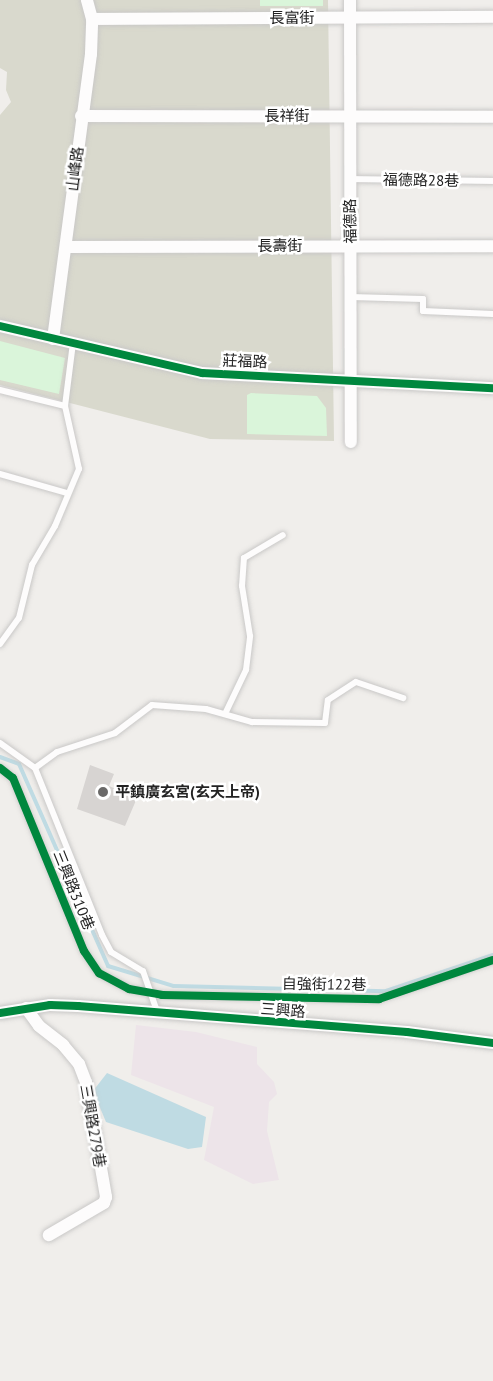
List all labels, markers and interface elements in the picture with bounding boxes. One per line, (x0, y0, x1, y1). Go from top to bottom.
street label: 長富街 (270, 9, 314, 27)
street label: 長祥街 (265, 107, 309, 125)
street label: 山峰路 (63, 146, 87, 192)
street label: 福德路28巷 (383, 170, 459, 190)
street label: 福德路 (341, 198, 359, 244)
street label: 長壽街 (258, 237, 302, 255)
street label: 莊福路 (222, 351, 268, 371)
place label: 平鎮廣玄宮(玄天上帝) (115, 783, 260, 801)
marker: 平鎮廣玄宮(玄天上帝) (96, 785, 110, 799)
street label: 三興路310巷 (50, 847, 98, 933)
street label: 自強街122巷 (282, 974, 366, 994)
street label: 三興路 (260, 999, 306, 1021)
street label: 三興路279巷 (77, 1083, 109, 1169)

